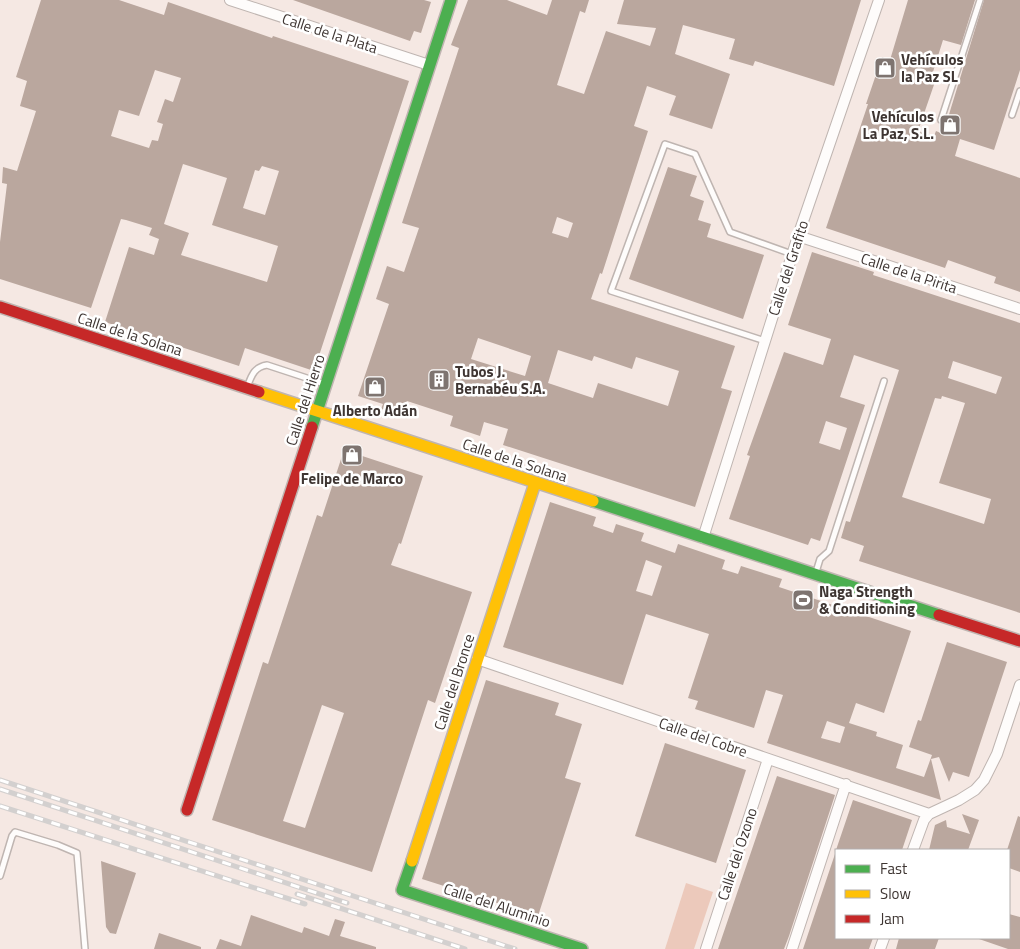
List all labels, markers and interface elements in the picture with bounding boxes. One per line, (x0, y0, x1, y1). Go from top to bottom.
street label: Calle de la Plata (279, 7, 381, 59)
place label: Vehículos la Paz SL (901, 48, 964, 88)
shop icon: Vehículos la Paz SL (873, 56, 897, 80)
place label: Vehículos La Paz, S.L. (863, 105, 934, 145)
shop icon: Vehículos La Paz, S.L. (938, 113, 962, 137)
street label: Calle del Grafito (762, 217, 814, 319)
street label: Calle de la Pirita (858, 247, 961, 300)
street label: Calle de la Solana (75, 306, 186, 362)
street label: Calle del Hierro (279, 351, 331, 449)
place label: Tubos J. Bernabéu S.A. (455, 360, 546, 400)
building icon: Tubos J. Bernabéu S.A. (427, 368, 451, 392)
shop icon: Alberto Adán (363, 375, 387, 399)
place label: Alberto Adán (333, 399, 417, 422)
street label: Calle de la Solana (460, 432, 571, 488)
shop icon: Felipe de Marco (340, 443, 364, 467)
place label: Felipe de Marco (301, 467, 403, 490)
place label: Naga Strength & Conditioning (819, 580, 915, 620)
sports icon: Naga Strength & Conditioning (791, 588, 815, 612)
street label: Calle del Bronce (428, 631, 480, 733)
street label: Calle del Cobre (656, 711, 750, 763)
street label: Calle del Ozono (711, 805, 763, 903)
legend (835, 849, 1010, 939)
text: Fast (880, 857, 908, 880)
street label: Calle del Aluminio (441, 877, 554, 933)
text: Slow (880, 882, 911, 905)
text: Jam (880, 907, 904, 930)

